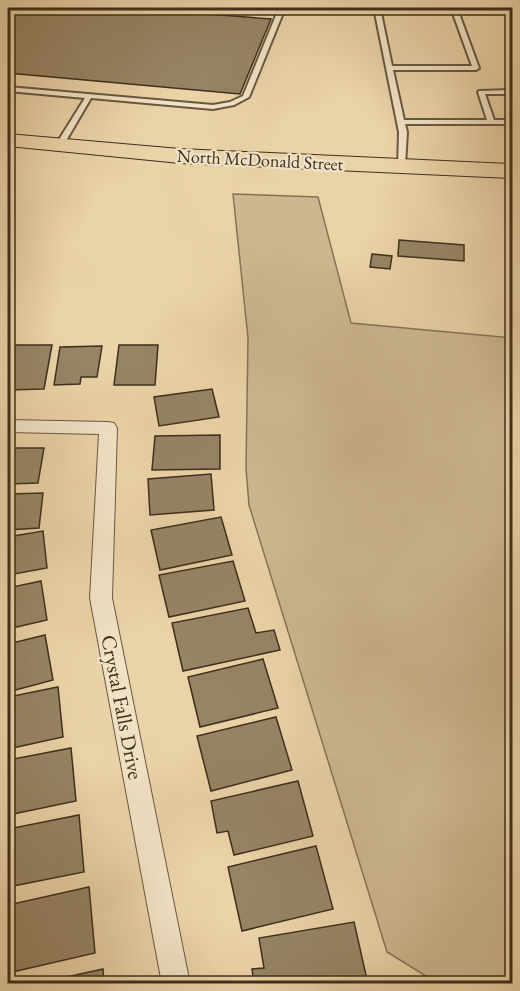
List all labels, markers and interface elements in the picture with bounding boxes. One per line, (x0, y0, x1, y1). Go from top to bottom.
street label: North McDonald Street (176, 144, 344, 175)
street label: Crystal Falls Drive (95, 632, 150, 781)

